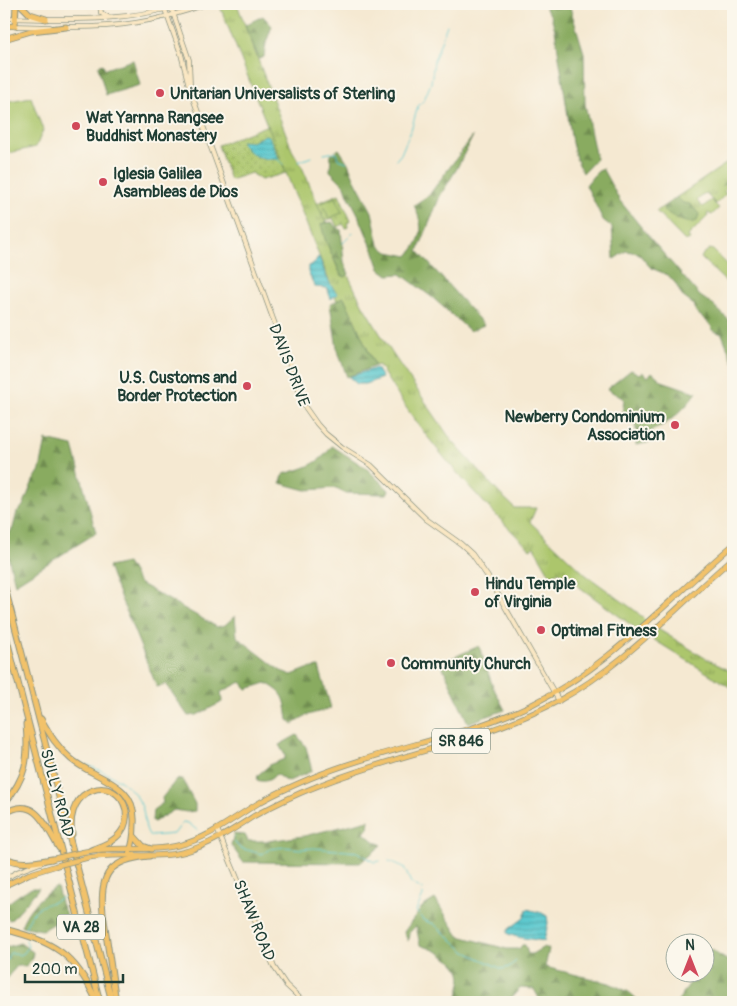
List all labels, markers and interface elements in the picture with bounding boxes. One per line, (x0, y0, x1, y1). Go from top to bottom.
place label: Unitarian Universalists of Sterling (170, 84, 395, 104)
marker: Unitarian Universalists of Sterling (154, 87, 166, 99)
place label: Wat Yarnna Rangsee Buddhist Monastery (86, 108, 225, 146)
marker: Wat Yarnna Rangsee Buddhist Monastery (70, 120, 82, 132)
place label: Iglesia Galilea Asambleas de Dios (113, 164, 239, 202)
marker: Iglesia Galilea Asambleas de Dios (97, 176, 109, 188)
street label: DAVIS DRIVE (264, 321, 314, 410)
place label: U.S. Customs and Border Protection (117, 368, 237, 406)
marker: U.S. Customs and Border Protection (241, 380, 253, 392)
place label: Newberry Condominium Association (504, 407, 665, 445)
marker: Newberry Condominium Association (669, 419, 681, 431)
place label: Hindu Temple of Virginia (484, 574, 576, 612)
marker: Hindu Temple of Virginia (469, 586, 481, 598)
place label: Optimal Fitness (551, 621, 658, 641)
marker: Optimal Fitness (535, 624, 547, 636)
place label: Community Church (401, 654, 531, 674)
marker: Community Church (385, 657, 397, 669)
road number: SR 846 (432, 728, 490, 754)
street label: SULLY ROAD (36, 747, 78, 840)
street label: SHAW ROAD (229, 877, 279, 964)
road number: VA 28 (57, 914, 105, 940)
north arrow (664, 934, 714, 984)
text: N (685, 937, 695, 954)
scale bar (25, 951, 122, 983)
text: 200 m (32, 960, 77, 979)

